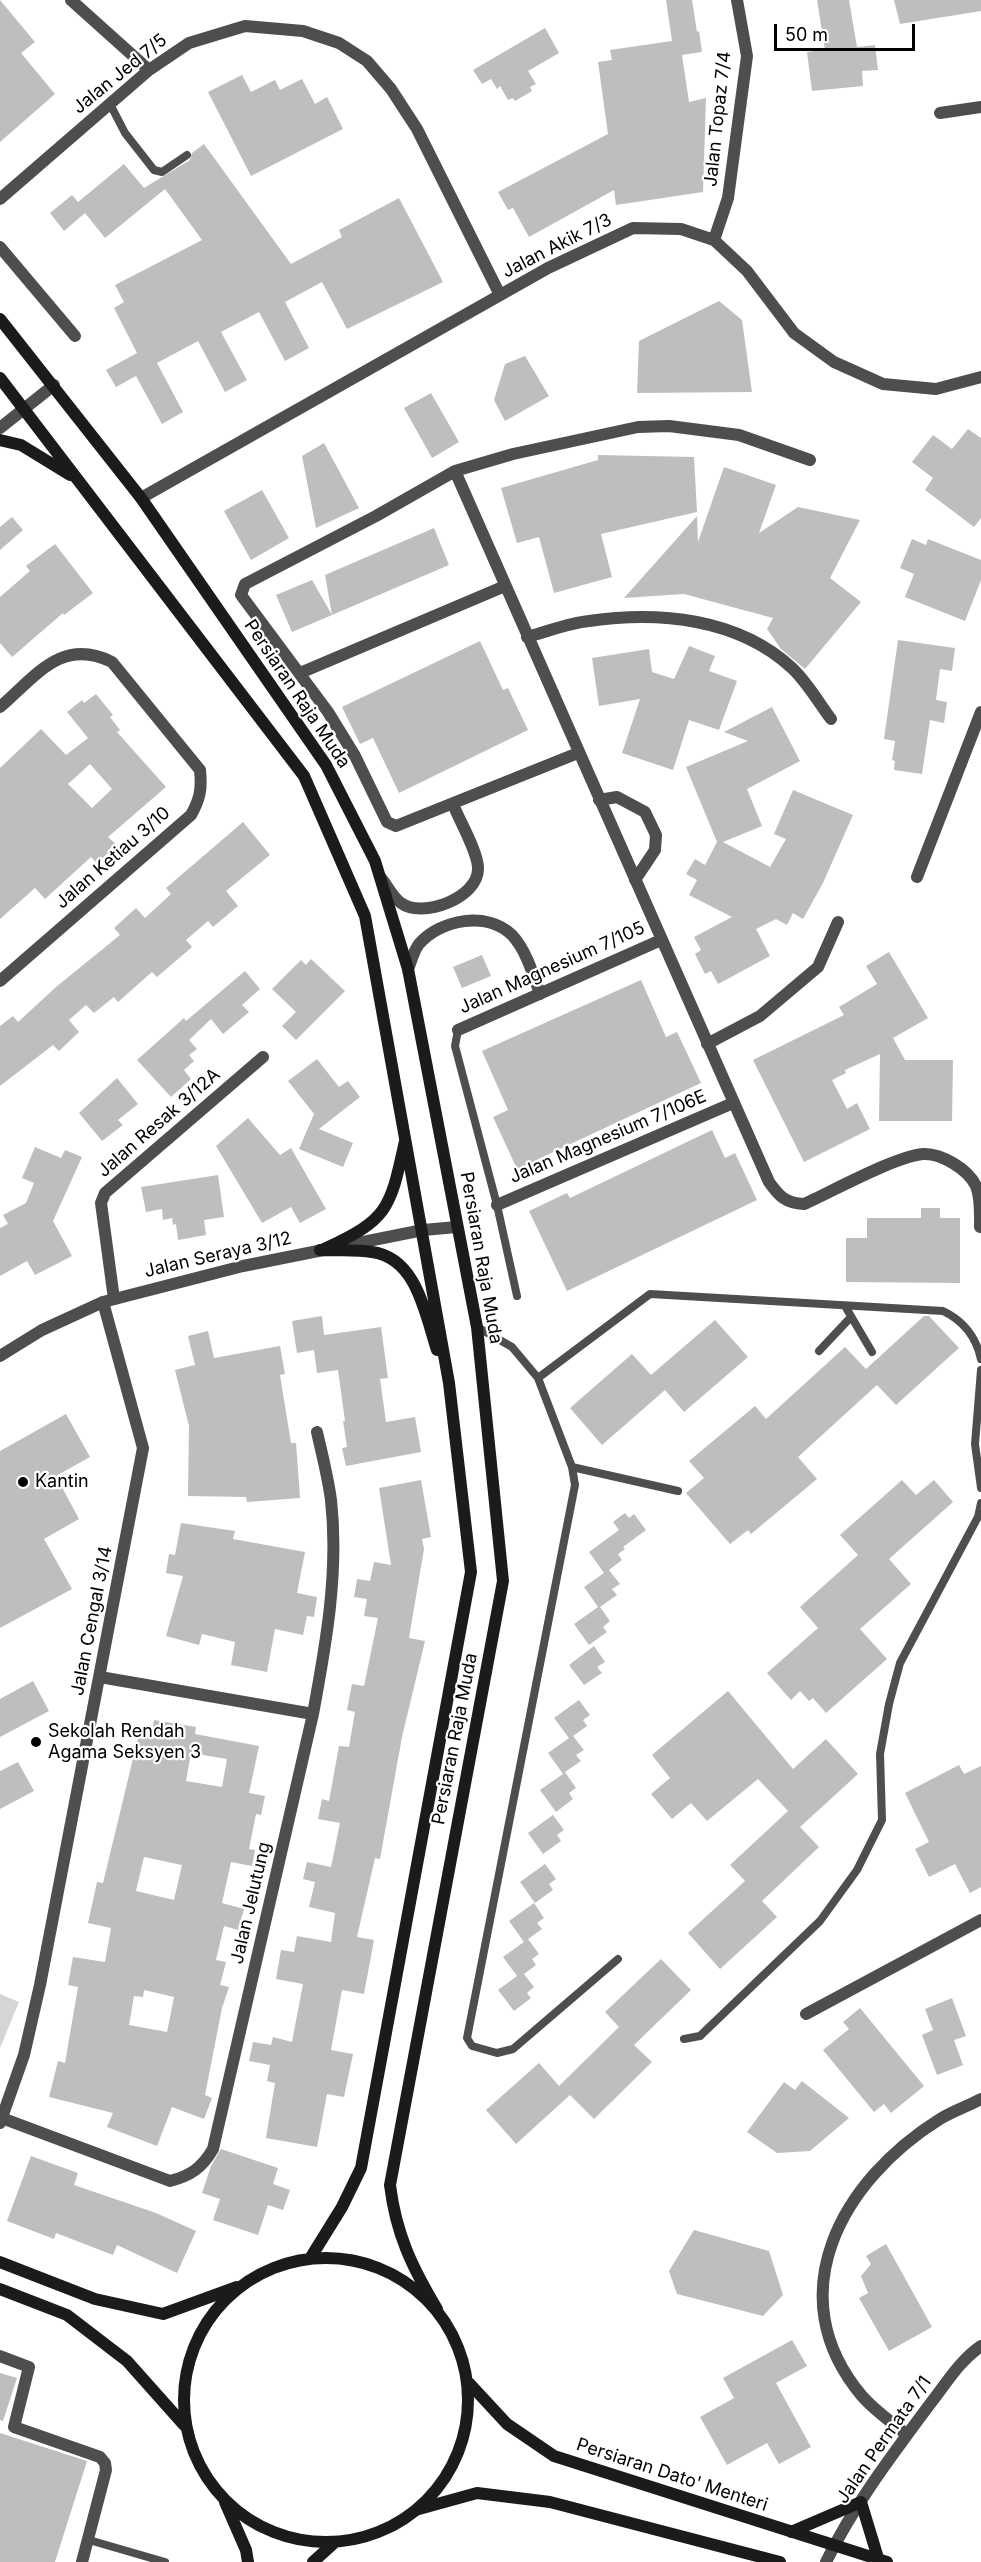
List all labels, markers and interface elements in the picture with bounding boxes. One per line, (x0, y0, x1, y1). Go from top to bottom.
scale bar (777, 12, 918, 50)
text: 50 m (785, 24, 828, 45)
street label: Jalan Jed 7/5 (69, 29, 171, 119)
street label: Jalan Topaz 7/4 (700, 50, 736, 188)
street label: Jalan Akik 7/3 (499, 209, 615, 283)
street label: Persiaran Raja Muda (239, 616, 355, 772)
street label: Jalan Ketiau 3/10 (51, 802, 175, 914)
street label: Jalan Magnesium 7/105 (456, 917, 648, 1019)
street label: Jalan Resak 3/12A (93, 1064, 225, 1182)
street label: Jalan Magnesium 7/106E (506, 1086, 710, 1188)
street label: Persiaran Raja Muda (455, 1170, 507, 1346)
street label: Jalan Seraya 3/12 (142, 1228, 294, 1282)
place label: Kantin (35, 1471, 89, 1493)
marker: Kantin (16, 1475, 30, 1489)
street label: Jalan Cengal 3/14 (67, 1544, 117, 1698)
street label: Persiaran Raja Muda (428, 1651, 482, 1827)
place label: Sekolah Rendah Agama Seksyen 3 (48, 1721, 201, 1764)
marker: Sekolah Rendah Agama Seksyen 3 (29, 1735, 43, 1749)
street label: Jalan Jelutung (226, 1840, 276, 1966)
street label: Jalan Permata 7/1 (832, 2372, 936, 2508)
street label: Persiaran Dato' Menteri (574, 2434, 770, 2516)

